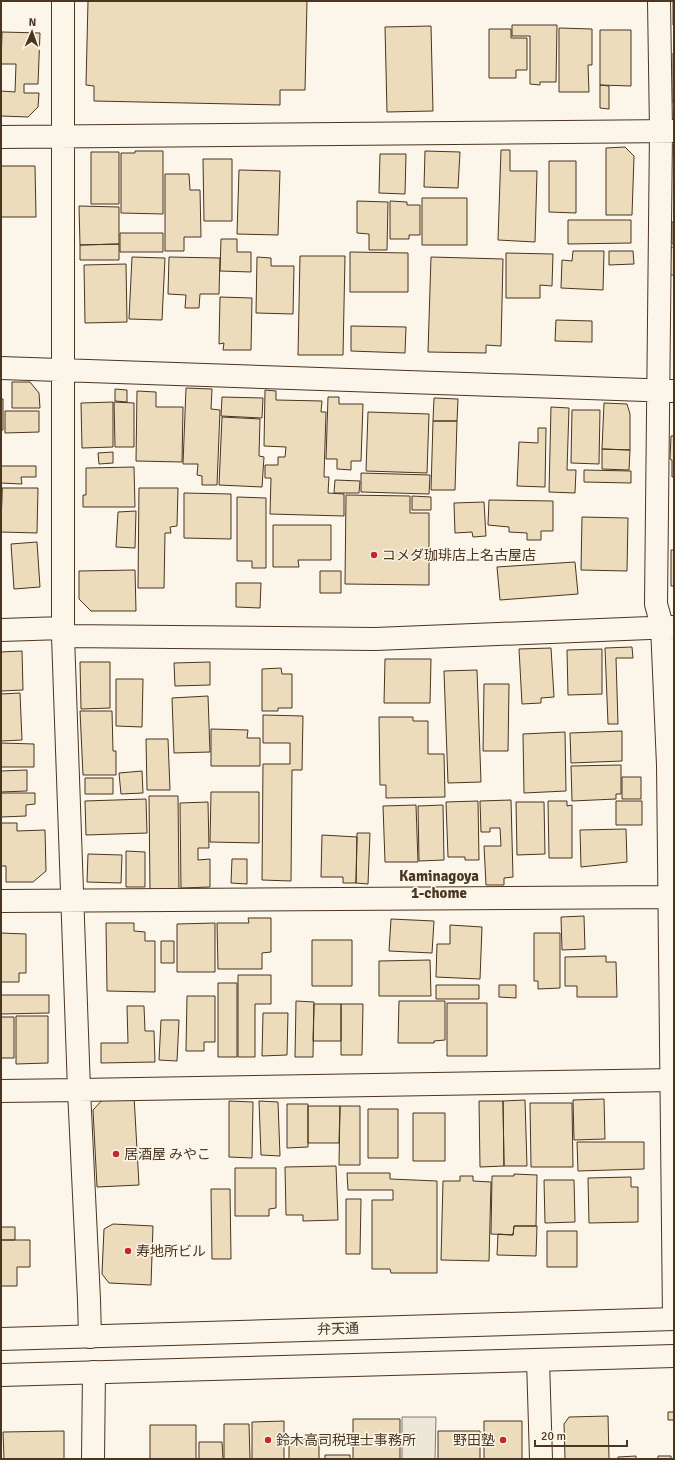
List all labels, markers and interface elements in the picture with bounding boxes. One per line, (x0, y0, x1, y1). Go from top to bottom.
north arrow (12, 12, 52, 52)
text: N (28, 16, 36, 29)
place label: コメダ珈琲店上名古屋店 (382, 547, 536, 564)
marker: コメダ珈琲店上名古屋店 (369, 550, 379, 560)
district label: Kaminagoya 1-chome (399, 867, 479, 902)
place label: 居酒屋 みやこ (124, 1146, 211, 1163)
marker: 居酒屋 みやこ (111, 1149, 121, 1159)
place label: 寿地所ビル (136, 1243, 206, 1260)
marker: 寿地所ビル (123, 1246, 133, 1256)
street label: 弁天通 (317, 1320, 359, 1338)
scale bar (535, 1422, 627, 1448)
text: 20 m (541, 1429, 566, 1444)
place label: 鈴木高司税理士事務所 (276, 1432, 416, 1449)
place label: 野田塾 (453, 1432, 495, 1449)
marker: 鈴木高司税理士事務所 (263, 1435, 273, 1445)
marker: 野田塾 (498, 1435, 508, 1445)

